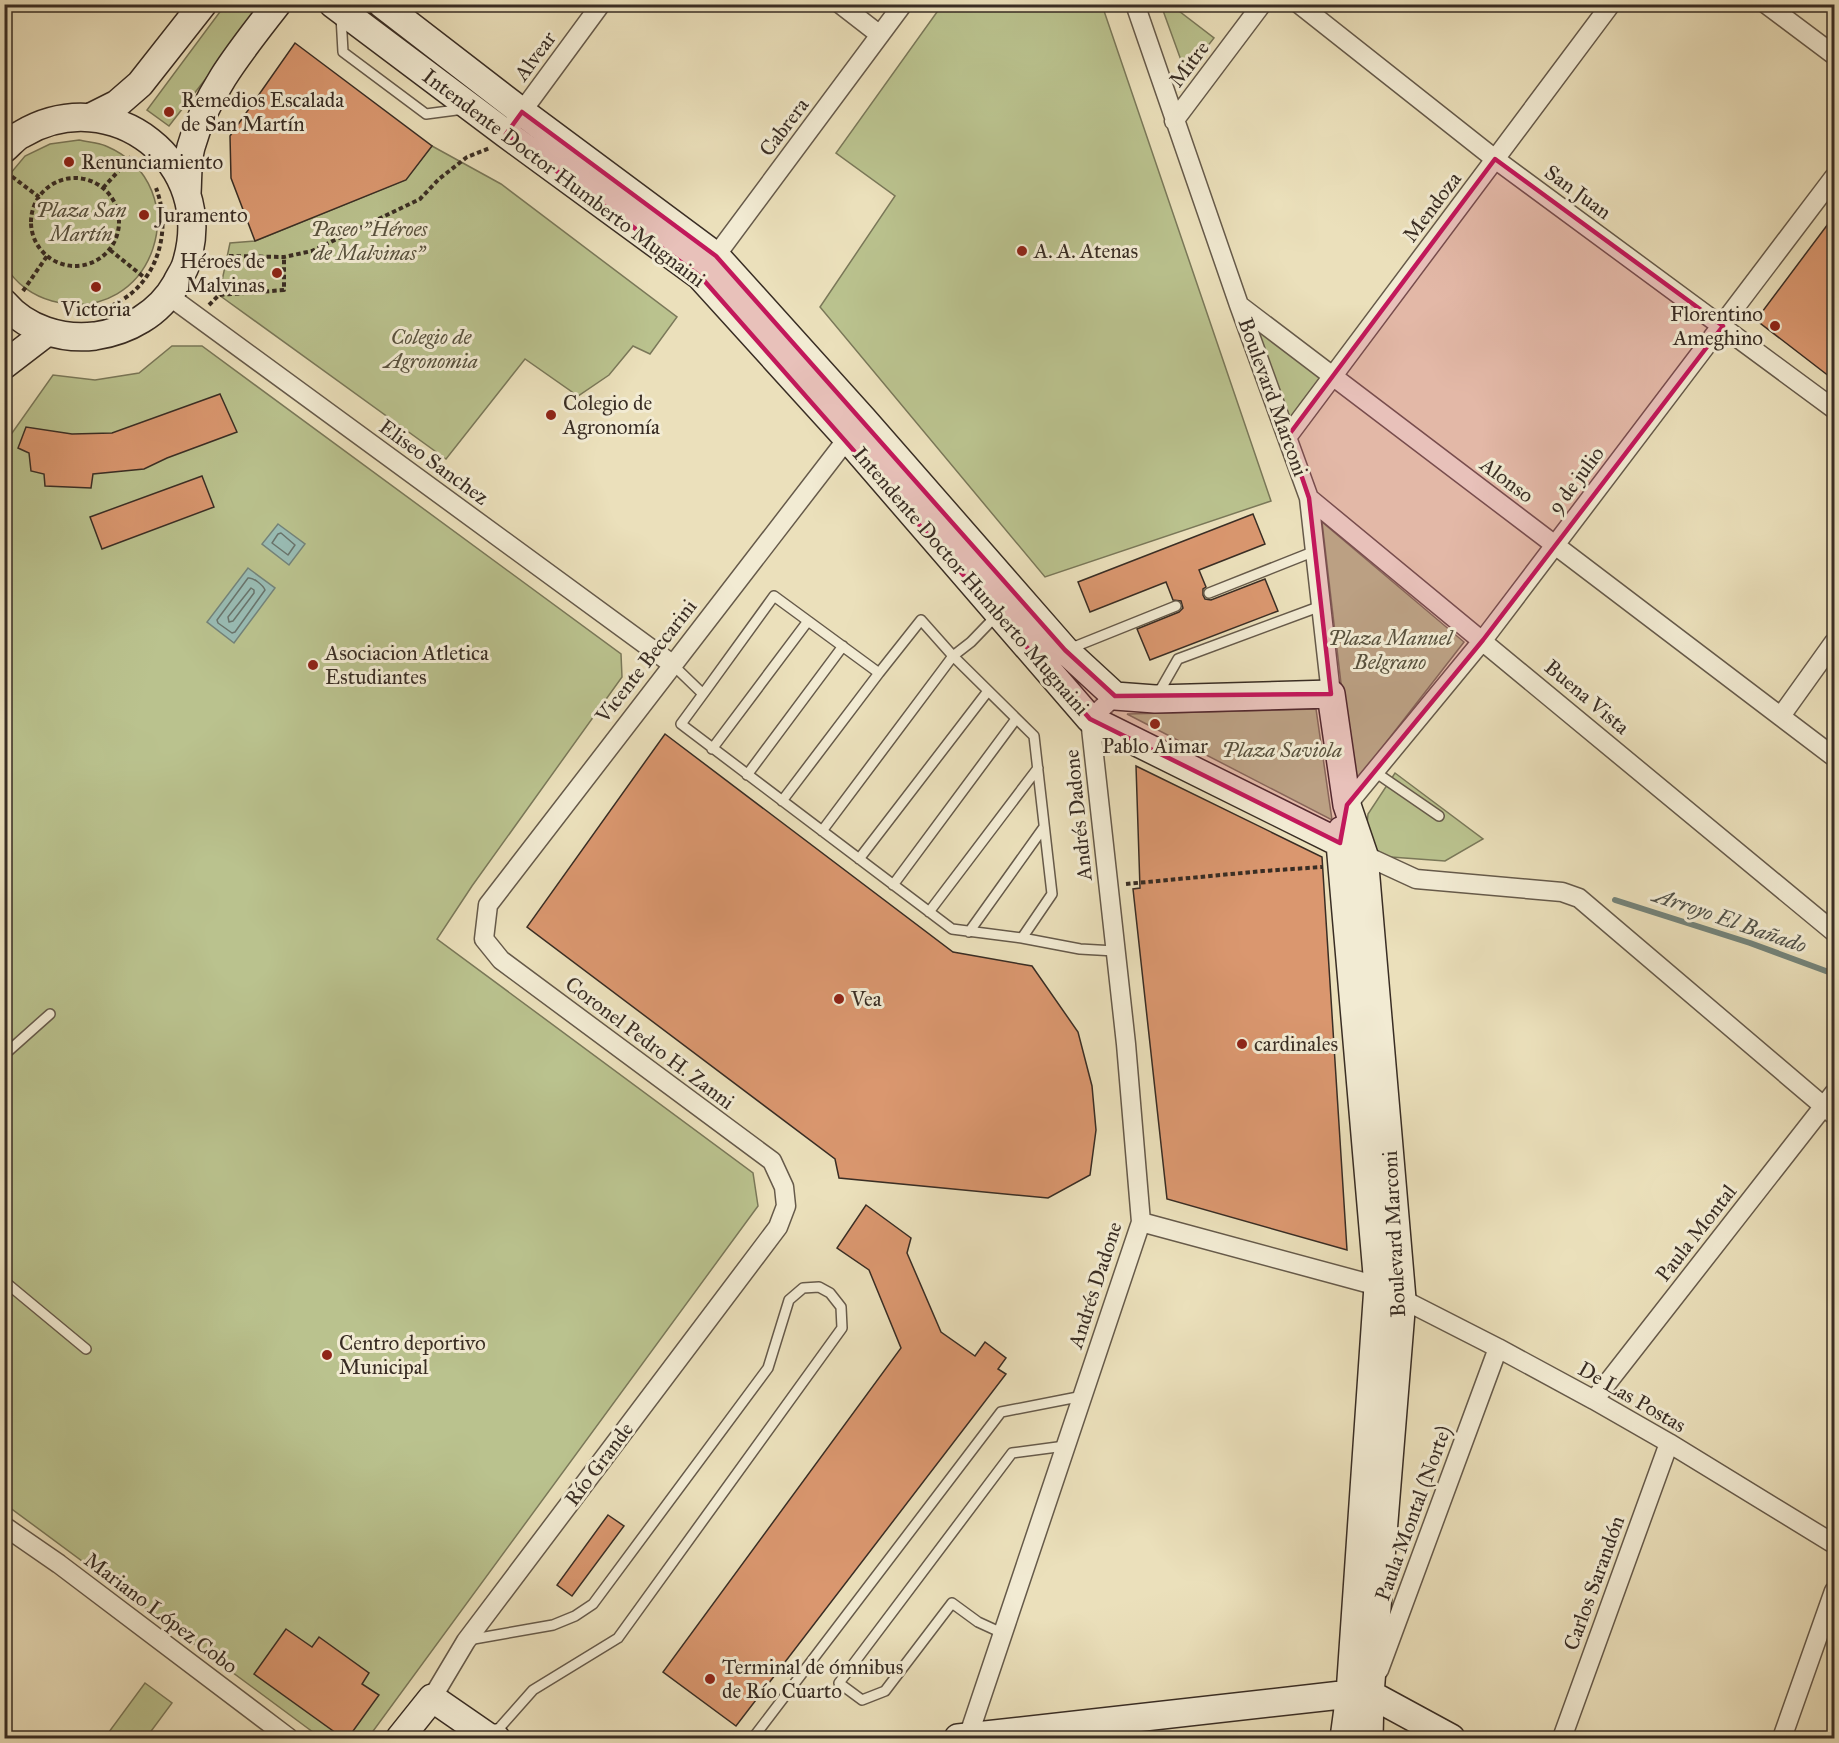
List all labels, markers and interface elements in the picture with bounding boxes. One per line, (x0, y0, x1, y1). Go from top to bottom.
street label: Alvear (508, 26, 562, 87)
street label: Mitre (1163, 36, 1215, 92)
street label: Intendente Doctor Humberto Mugnaini (417, 63, 711, 293)
place label: Remedios Escalada de San Martín (181, 87, 344, 137)
street label: Cabrera (754, 93, 814, 161)
marker: Remedios Escalada de San Martín (162, 105, 176, 119)
place label: Renunciamiento (81, 149, 223, 175)
marker: Renunciamiento (62, 155, 76, 169)
street label: San Juan (1540, 159, 1616, 225)
street label: Mendoza (1397, 167, 1467, 247)
park label: Plaza San Martín (36, 197, 126, 247)
place label: Juramento (154, 202, 248, 228)
marker: Juramento (137, 208, 151, 222)
park label: Paseo "Héroes de Malvinas" (311, 216, 428, 266)
place label: A. A. Atenas (1033, 238, 1138, 264)
marker: A. A. Atenas (1015, 244, 1029, 258)
place label: Héroes de Malvinas (180, 248, 265, 298)
marker: Héroes de Malvinas (270, 266, 284, 280)
marker: Victoria (89, 280, 103, 294)
place label: Victoria (60, 296, 131, 322)
place label: Florentino Ameghino (1670, 301, 1763, 351)
street label: Boulevard Marconi (1232, 314, 1314, 480)
marker: Florentino Ameghino (1768, 319, 1782, 333)
park label: Colegio de Agronomia (382, 324, 478, 374)
place label: Colegio de Agronomía (562, 390, 660, 440)
marker: Colegio de Agronomía (544, 408, 558, 422)
street label: Eliseo Sanchez (374, 413, 494, 511)
street label: Intendente Doctor Humberto Mugnaini (847, 441, 1095, 721)
street label: 9 de julio (1542, 441, 1610, 519)
street label: Alonso (1474, 451, 1539, 509)
street label: Vicente Beccarini (589, 594, 703, 729)
park label: Plaza Manuel Belgrano (1328, 625, 1454, 675)
place label: Asociacion Atletica Estudiantes (324, 640, 489, 690)
street label: Buena Vista (1539, 654, 1635, 740)
marker: Asociacion Atletica Estudiantes (306, 658, 320, 672)
marker: Pablo Aimar (1148, 717, 1162, 731)
place label: Pablo Aimar (1102, 733, 1208, 759)
park label: Plaza Saviola (1222, 737, 1342, 763)
street label: Andrés Dadone (1058, 748, 1098, 883)
water label: Arroyo El Bañado (1648, 880, 1810, 959)
street label: Coronel Pedro H. Zanni (560, 971, 740, 1115)
place label: Vea (850, 986, 882, 1012)
marker: Vea (832, 992, 846, 1006)
place label: cardinales (1254, 1031, 1338, 1057)
marker: cardinales (1235, 1037, 1249, 1051)
street label: Boulevard Marconi (1377, 1150, 1411, 1318)
street label: Paula Montal (1650, 1179, 1742, 1287)
street label: Andrés Dadone (1062, 1218, 1128, 1353)
place label: Centro deportivo Municipal (339, 1330, 486, 1380)
marker: Centro deportivo Municipal (320, 1348, 334, 1362)
street label: De Las Postas (1573, 1356, 1691, 1438)
street label: Río Grande (559, 1417, 639, 1511)
street label: Paula Montal (Norte) (1369, 1422, 1457, 1604)
street label: Carlos Sarandón (1558, 1512, 1630, 1654)
street label: Mariano López Cobo (79, 1547, 243, 1679)
place label: Terminal de ómnibus de Río Cuarto (722, 1654, 903, 1704)
marker: Terminal de ómnibus de Río Cuarto (703, 1672, 717, 1686)

